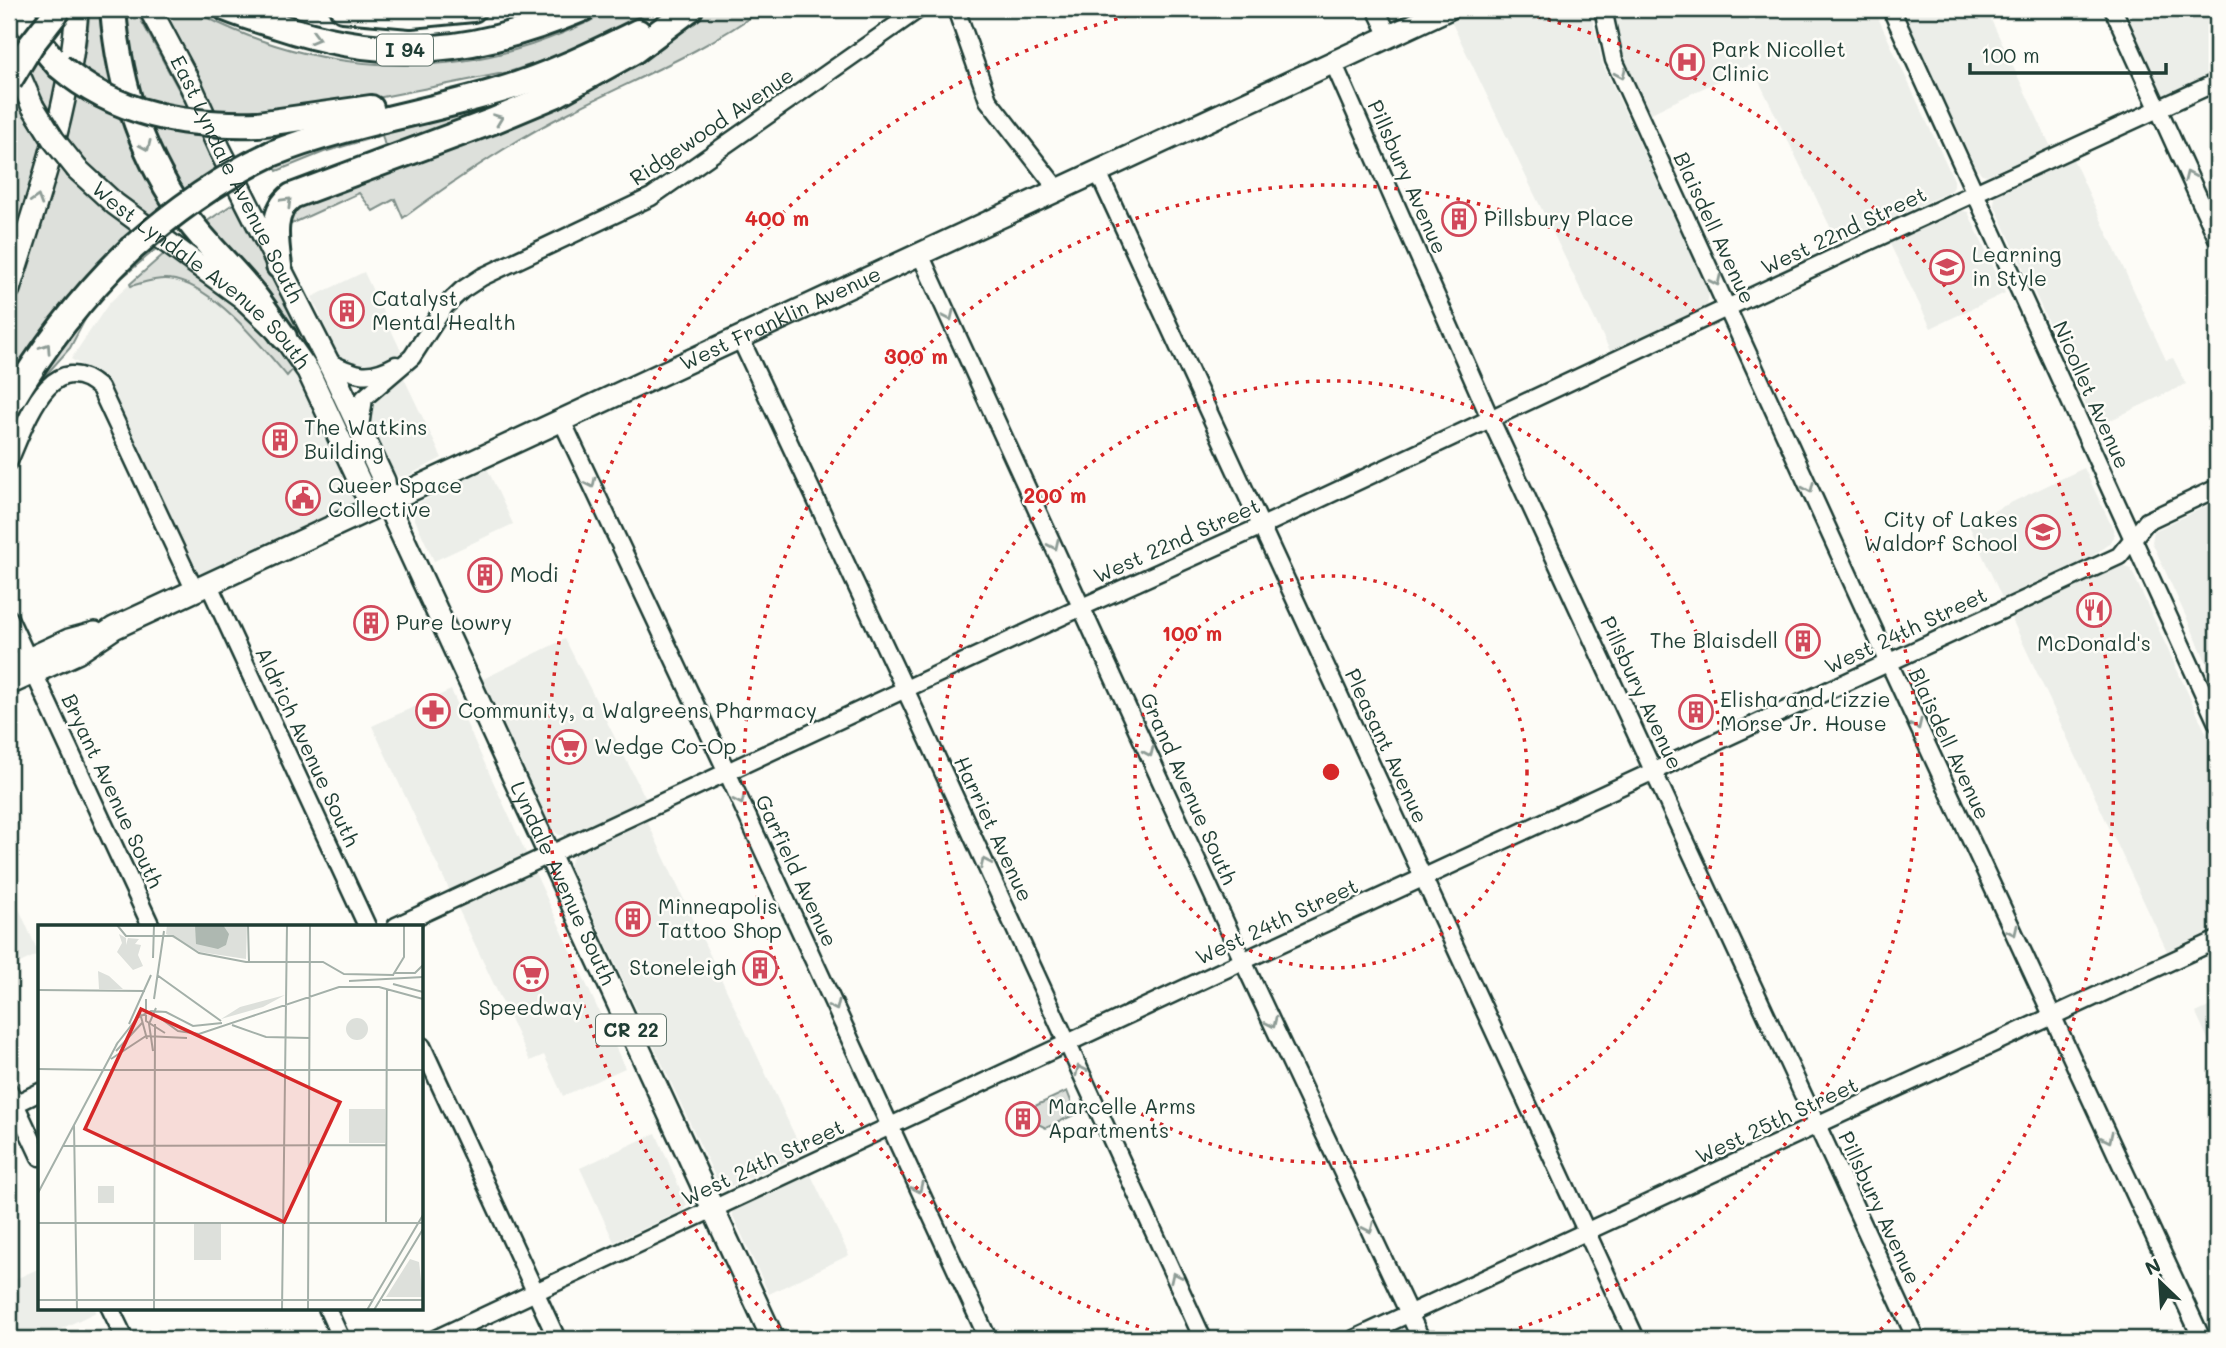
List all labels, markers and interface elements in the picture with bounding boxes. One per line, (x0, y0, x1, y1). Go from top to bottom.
one-way arrow (309, 30, 321, 44)
scale bar (1970, 32, 2166, 76)
road number: I 94 (377, 34, 433, 66)
place label: Park Nicollet Clinic (1712, 35, 1846, 86)
text: 100 m (1981, 41, 2040, 68)
hospital icon: Park Nicollet Clinic (1668, 43, 1706, 81)
street label: East Lyndale Avenue South (165, 50, 310, 307)
street label: Ridgewood Avenue (624, 61, 798, 191)
one-way arrow (1612, 67, 1626, 80)
street label: Pillsbury Avenue (1362, 95, 1454, 258)
one-way arrow (491, 114, 503, 128)
one-way arrow (138, 139, 152, 151)
street label: Blaisdell Avenue (1668, 147, 1762, 308)
one-way arrow (2183, 171, 2197, 183)
street label: West Lyndale Avenue South (87, 175, 317, 374)
street label: West 22nd Street (1756, 179, 1930, 280)
one-way arrow (29, 195, 43, 207)
one-way arrow (279, 198, 292, 211)
building icon: Pillsbury Place (1440, 200, 1478, 238)
text: 400 m (745, 204, 809, 231)
place label: Pillsbury Place (1484, 204, 1634, 231)
place label: Learning in Style (1972, 240, 2062, 291)
school or university icon: Learning in Style (1928, 248, 1966, 286)
street label: West Franklin Avenue (675, 259, 885, 376)
one-way arrow (1707, 274, 1721, 286)
place label: Catalyst Mental Health (372, 284, 515, 335)
building icon: Catalyst Mental Health (328, 292, 366, 330)
one-way arrow (941, 309, 955, 321)
street label: Nicollet Avenue (2048, 316, 2137, 472)
text: 300 m (884, 342, 948, 369)
one-way arrow (38, 343, 51, 356)
place label: The Watkins Building (304, 413, 427, 464)
building icon: The Watkins Building (261, 421, 299, 459)
place label: Queer Space Collective (328, 471, 462, 522)
one-way arrow (583, 476, 597, 488)
public building icon: Queer Space Collective (284, 479, 322, 517)
text: 200 m (1024, 481, 1086, 508)
one-way arrow (1801, 481, 1815, 493)
street label: West 22nd Street (1089, 491, 1264, 588)
place label: City of Lakes Waldorf School (1864, 505, 2018, 556)
school or university icon: City of Lakes Waldorf School (2024, 513, 2062, 551)
one-way arrow (1046, 538, 1060, 550)
building icon: Modi (466, 556, 504, 594)
place label: Modi (510, 560, 559, 587)
street label: West 24th Street (1820, 580, 1991, 679)
restaurant icon: McDonald's (2075, 591, 2113, 629)
building icon: Pure Lowry (352, 604, 390, 642)
place label: Pure Lowry (396, 608, 512, 635)
street label: Pillsbury Avenue (1595, 612, 1690, 773)
text: 100 m (1162, 619, 1222, 646)
building icon: The Blaisdell (1784, 622, 1822, 660)
place label: The Blaisdell (1650, 626, 1778, 653)
place label: McDonald's (2037, 629, 2151, 656)
street label: Aldrich Avenue South (250, 642, 366, 851)
street label: Blaisdell Avenue (1903, 663, 1997, 824)
street label: Pleasant Avenue (1340, 664, 1435, 827)
place label: Elisha and Lizzie Morse Jr. House (1720, 685, 1891, 736)
street label: Grand Avenue South (1135, 688, 1244, 888)
street label: Bryant Avenue South (56, 689, 170, 892)
pharmacy icon: Community, a Walgreens Pharmacy (414, 692, 452, 730)
building icon: Elisha and Lizzie Morse Jr. House (1677, 693, 1715, 731)
place label: Community, a Walgreens Pharmacy (458, 696, 817, 723)
one-way arrow (1909, 718, 1923, 730)
supermarket icon: Wedge Co-Op (550, 728, 588, 766)
place label: Wedge Co-Op (594, 732, 737, 759)
one-way arrow (1140, 745, 1154, 757)
street label: Harriet Avenue (949, 751, 1040, 905)
centre of rings (1319, 760, 1343, 784)
street label: Lyndale Avenue South (505, 776, 623, 989)
street label: Garfield Avenue (750, 790, 844, 951)
one-way arrow (732, 793, 746, 805)
one-way arrow (980, 858, 994, 871)
street label: West 24th Street (1191, 871, 1362, 970)
place label: Minneapolis Tattoo Shop (658, 892, 782, 943)
building icon: Minneapolis Tattoo Shop (614, 900, 652, 938)
one-way arrow (2004, 924, 2018, 937)
inset map (38, 925, 424, 1310)
building icon: Stoneleigh (741, 949, 779, 987)
place label: Stoneleigh (629, 953, 736, 980)
supermarket icon: Speedway (512, 955, 550, 993)
place label: Speedway (479, 993, 583, 1020)
one-way arrow (827, 999, 841, 1012)
road number: CR 22 (596, 1014, 666, 1046)
one-way arrow (1264, 1015, 1278, 1028)
one-way arrow (1074, 1065, 1088, 1077)
street label: West 25th Street (1691, 1070, 1862, 1169)
place label: Marcelle Arms Apartments (1048, 1092, 1196, 1143)
building icon: Marcelle Arms Apartments (1004, 1100, 1042, 1138)
street label: West 24th Street (677, 1112, 848, 1211)
street label: Pillsbury Avenue (1833, 1127, 1928, 1288)
one-way arrow (2100, 1131, 2114, 1143)
one-way arrow (910, 1181, 924, 1193)
one-way arrow (1361, 1221, 1375, 1233)
north arrow (2124, 1246, 2194, 1316)
text: N (2141, 1252, 2164, 1281)
one-way arrow (1169, 1272, 1183, 1284)

